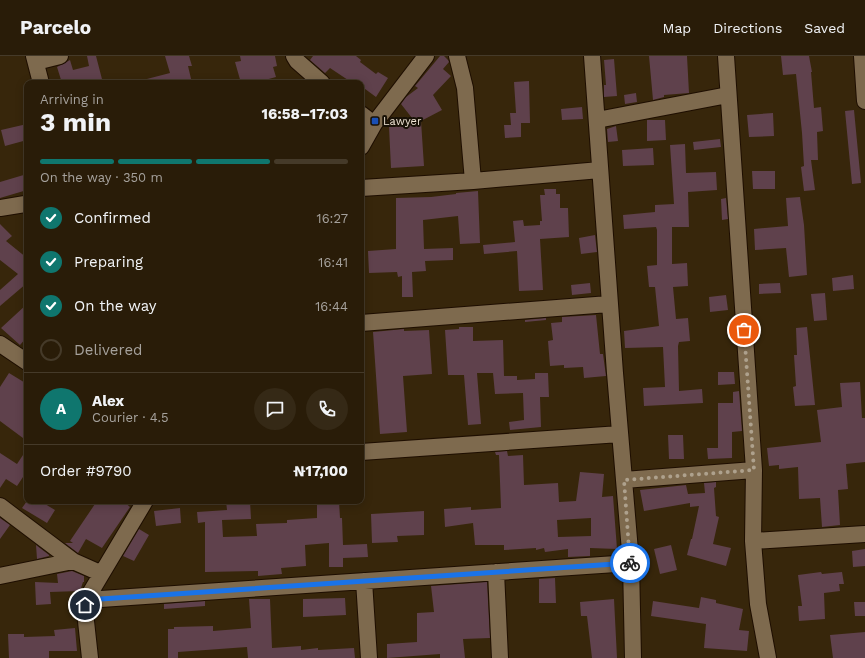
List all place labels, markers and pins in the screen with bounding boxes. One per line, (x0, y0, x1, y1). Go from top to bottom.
place label: Lawyer (383, 115, 422, 128)
marker: Lawyer (370, 116, 380, 126)
pin (727, 313, 761, 347)
pin (68, 588, 102, 622)

